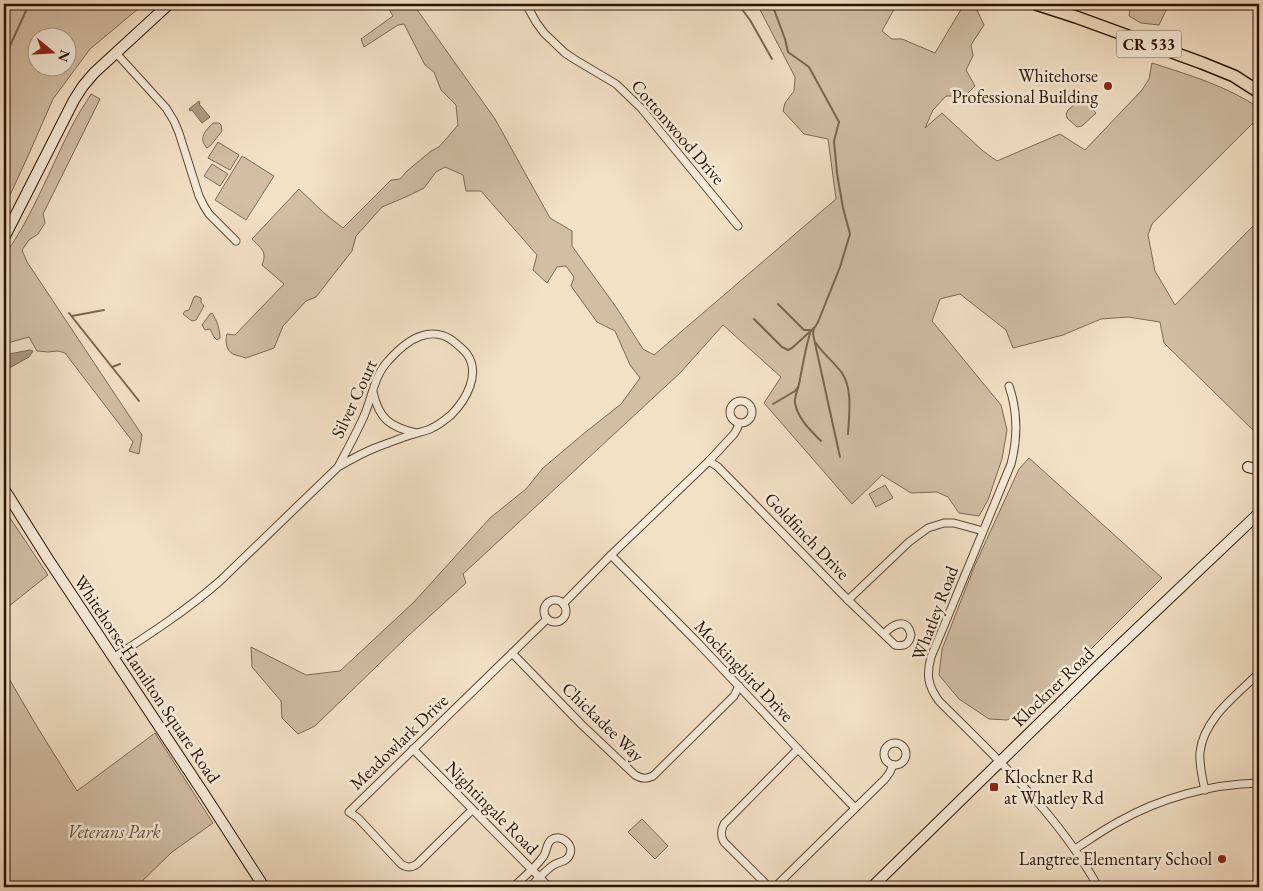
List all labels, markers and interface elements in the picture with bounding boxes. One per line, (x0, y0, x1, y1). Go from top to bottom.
north arrow (28, 28, 78, 78)
road number: CR 533 (1116, 31, 1182, 58)
text: N (54, 48, 75, 65)
place label: Whitehorse Professional Building (952, 64, 1098, 108)
street label: Cottonwood Drive (626, 74, 730, 189)
marker: Whitehorse Professional Building (1102, 80, 1114, 92)
street label: Silver Court (325, 356, 382, 442)
street label: Goldfinch Drive (760, 487, 855, 584)
street label: Whatley Road (906, 562, 963, 663)
street label: Whitehorse-Hamilton Square Road (69, 570, 226, 788)
street label: Mockingbird Drive (690, 615, 799, 727)
street label: Klockner Road (1007, 641, 1099, 731)
street label: Chickadee Way (557, 677, 649, 767)
street label: Meadowlark Drive (345, 689, 453, 794)
street label: Nightingale Road (441, 756, 545, 860)
place label: Klockner Rd at Whatley Rd (1004, 765, 1105, 809)
marker: Klockner Rd at Whatley Rd (988, 781, 1000, 793)
park label: Veterans Park (67, 820, 161, 843)
place label: Langtree Elementary School (1019, 847, 1212, 870)
marker: Langtree Elementary School (1216, 853, 1228, 865)

